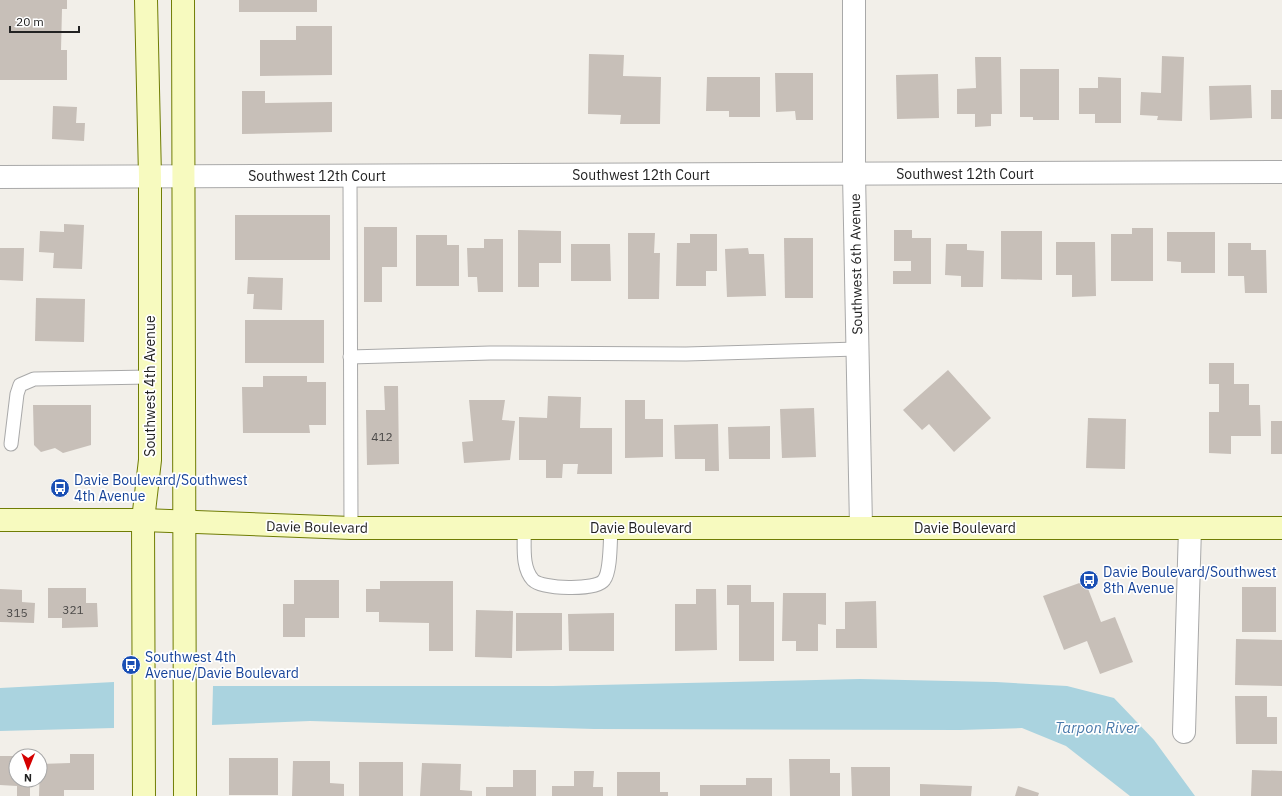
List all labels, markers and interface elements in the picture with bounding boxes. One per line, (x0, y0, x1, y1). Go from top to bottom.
scale bar (10, 8, 79, 34)
text: 20 m (16, 14, 44, 29)
street label: Southwest 12th Court (896, 165, 1034, 183)
street label: Southwest 12th Court (572, 166, 710, 184)
street label: Southwest 12th Court (248, 167, 386, 185)
street label: Southwest 6th Avenue (846, 193, 866, 335)
street label: Southwest 4th Avenue (141, 315, 159, 457)
house number: 412 (371, 429, 393, 444)
place label: Davie Boulevard/Southwest 4th Avenue (74, 471, 248, 505)
bus stop icon: Davie Boulevard/Southwest 4th Avenue (49, 477, 71, 499)
street label: Davie Boulevard (266, 517, 368, 537)
street label: Davie Boulevard (590, 519, 692, 537)
street label: Davie Boulevard (914, 519, 1016, 537)
place label: Davie Boulevard/Southwest 8th Avenue (1103, 563, 1277, 597)
bus stop icon: Davie Boulevard/Southwest 8th Avenue (1078, 569, 1100, 591)
house number: 321 (62, 602, 84, 617)
house number: 315 (6, 605, 28, 620)
place label: Southwest 4th Avenue/Davie Boulevard (145, 648, 299, 682)
bus stop icon: Southwest 4th Avenue/Davie Boulevard (120, 654, 142, 676)
water label: Tarpon River (1055, 718, 1140, 737)
north arrow (8, 748, 48, 788)
text: N (24, 771, 32, 785)

